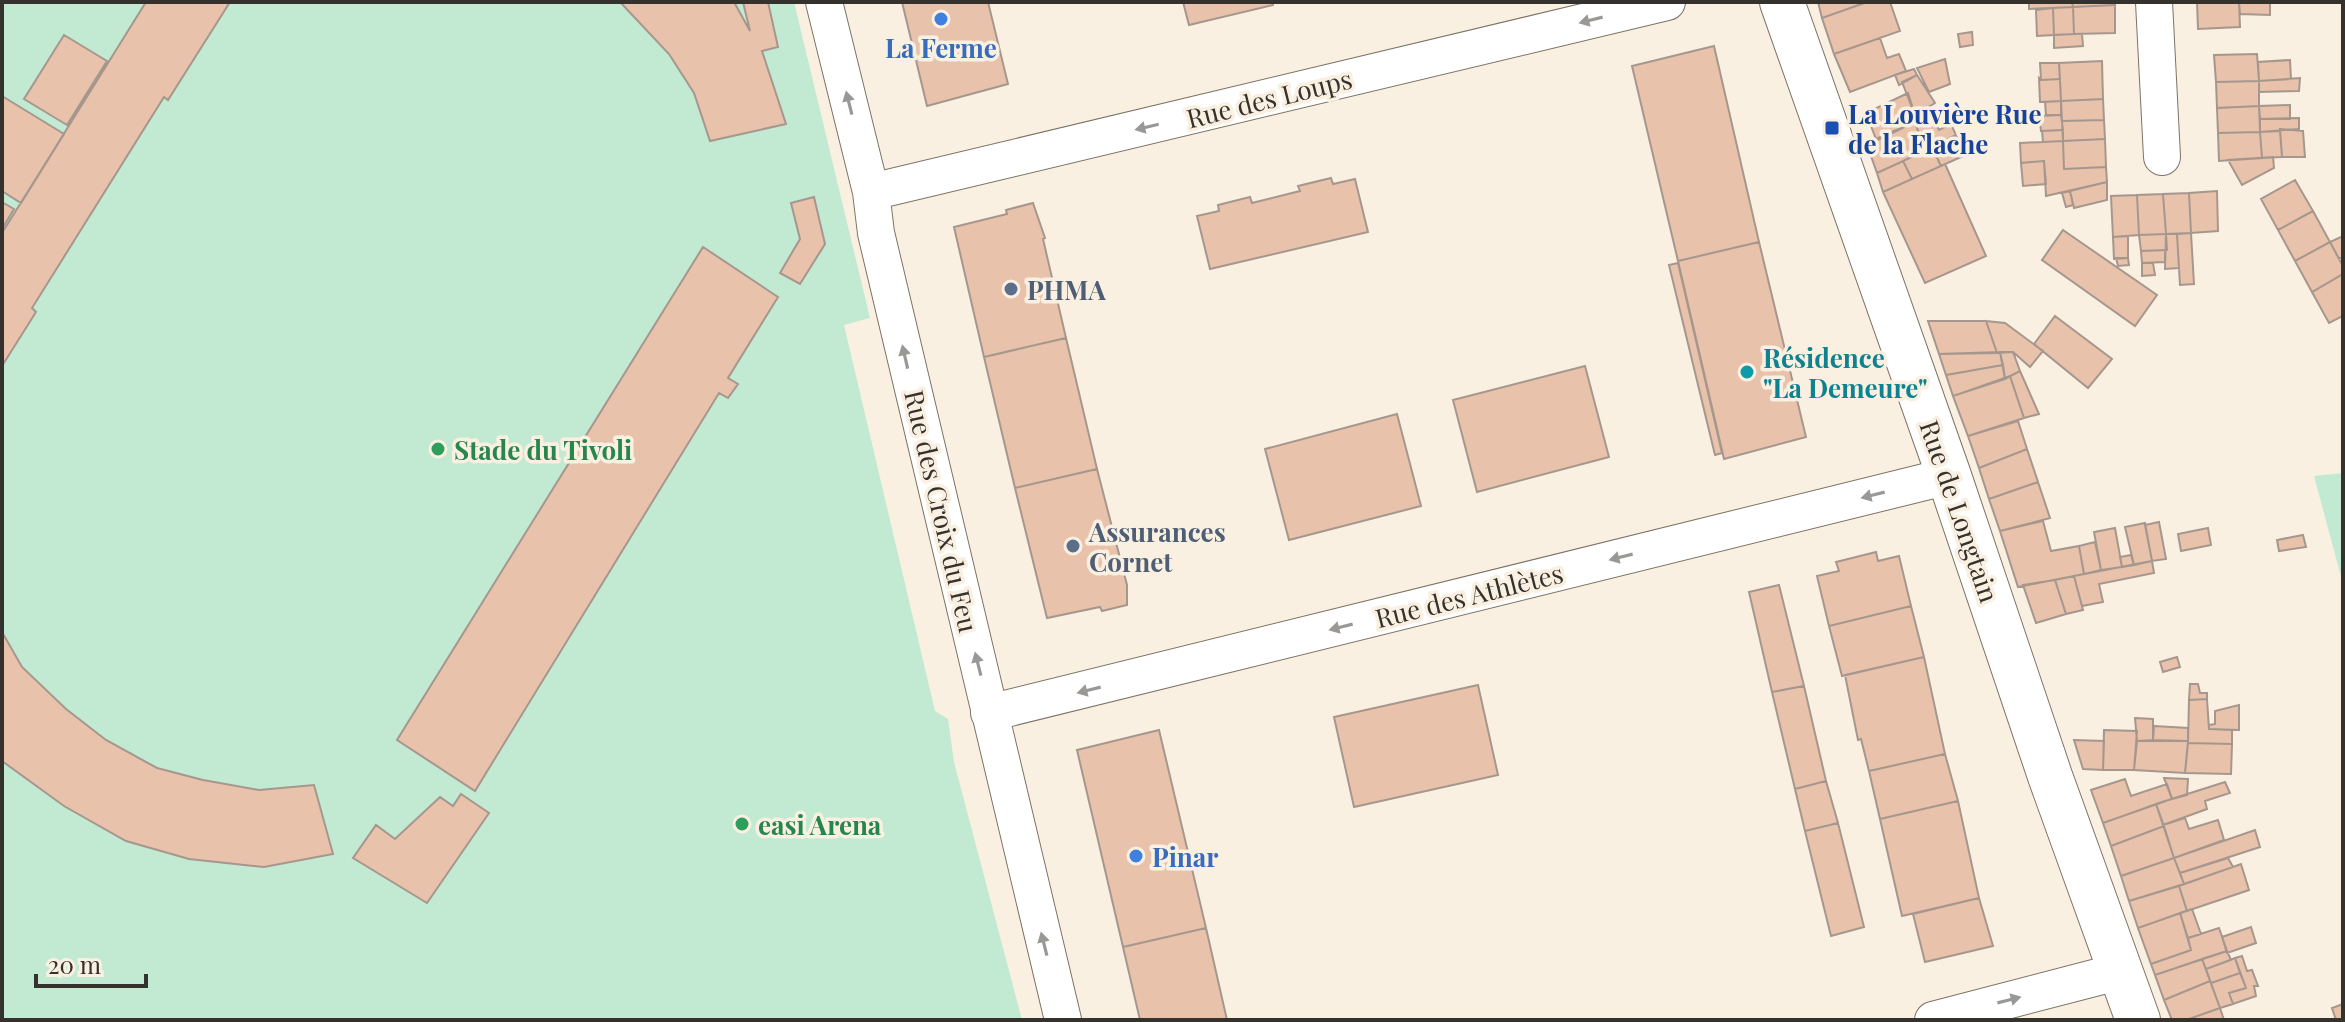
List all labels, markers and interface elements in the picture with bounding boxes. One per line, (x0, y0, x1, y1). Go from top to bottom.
marker: La Ferme (932, 10, 950, 28)
one-way arrow (1578, 15, 1603, 27)
place label: La Ferme (885, 30, 997, 65)
street label: Rue des Loups (1183, 61, 1355, 135)
one-way arrow (842, 90, 855, 115)
place label: La Louvière Rue de la Flache (1848, 96, 2042, 161)
marker: La Louvière Rue de la Flache (1823, 119, 1841, 137)
one-way arrow (1135, 121, 1160, 133)
place label: PHMA (1027, 272, 1106, 307)
marker: PHMA (1002, 280, 1020, 298)
place label: Résidence "La Demeure" (1763, 340, 1928, 405)
one-way arrow (898, 344, 911, 369)
marker: Résidence "La Demeure" (1738, 363, 1756, 381)
street label: Rue des Croix du Feu (897, 386, 987, 636)
street label: Rue de Longtain (1913, 415, 2008, 607)
place label: Stade du Tivoli (454, 432, 632, 467)
marker: Stade du Tivoli (429, 440, 447, 458)
one-way arrow (1861, 489, 1886, 501)
place label: Assurances Cornet (1088, 514, 1226, 579)
marker: Assurances Cornet (1064, 537, 1082, 555)
one-way arrow (1608, 552, 1633, 564)
street label: Rue des Athlètes (1371, 555, 1567, 635)
one-way arrow (1329, 621, 1354, 633)
one-way arrow (971, 651, 983, 676)
one-way arrow (1076, 684, 1101, 696)
place label: easi Arena (758, 807, 882, 842)
marker: easi Arena (733, 815, 751, 833)
place label: Pinar (1152, 839, 1218, 874)
marker: Pinar (1127, 847, 1145, 865)
one-way arrow (1038, 932, 1050, 957)
scale bar (36, 938, 146, 988)
text: 20 m (48, 948, 101, 980)
one-way arrow (1996, 994, 2021, 1006)

